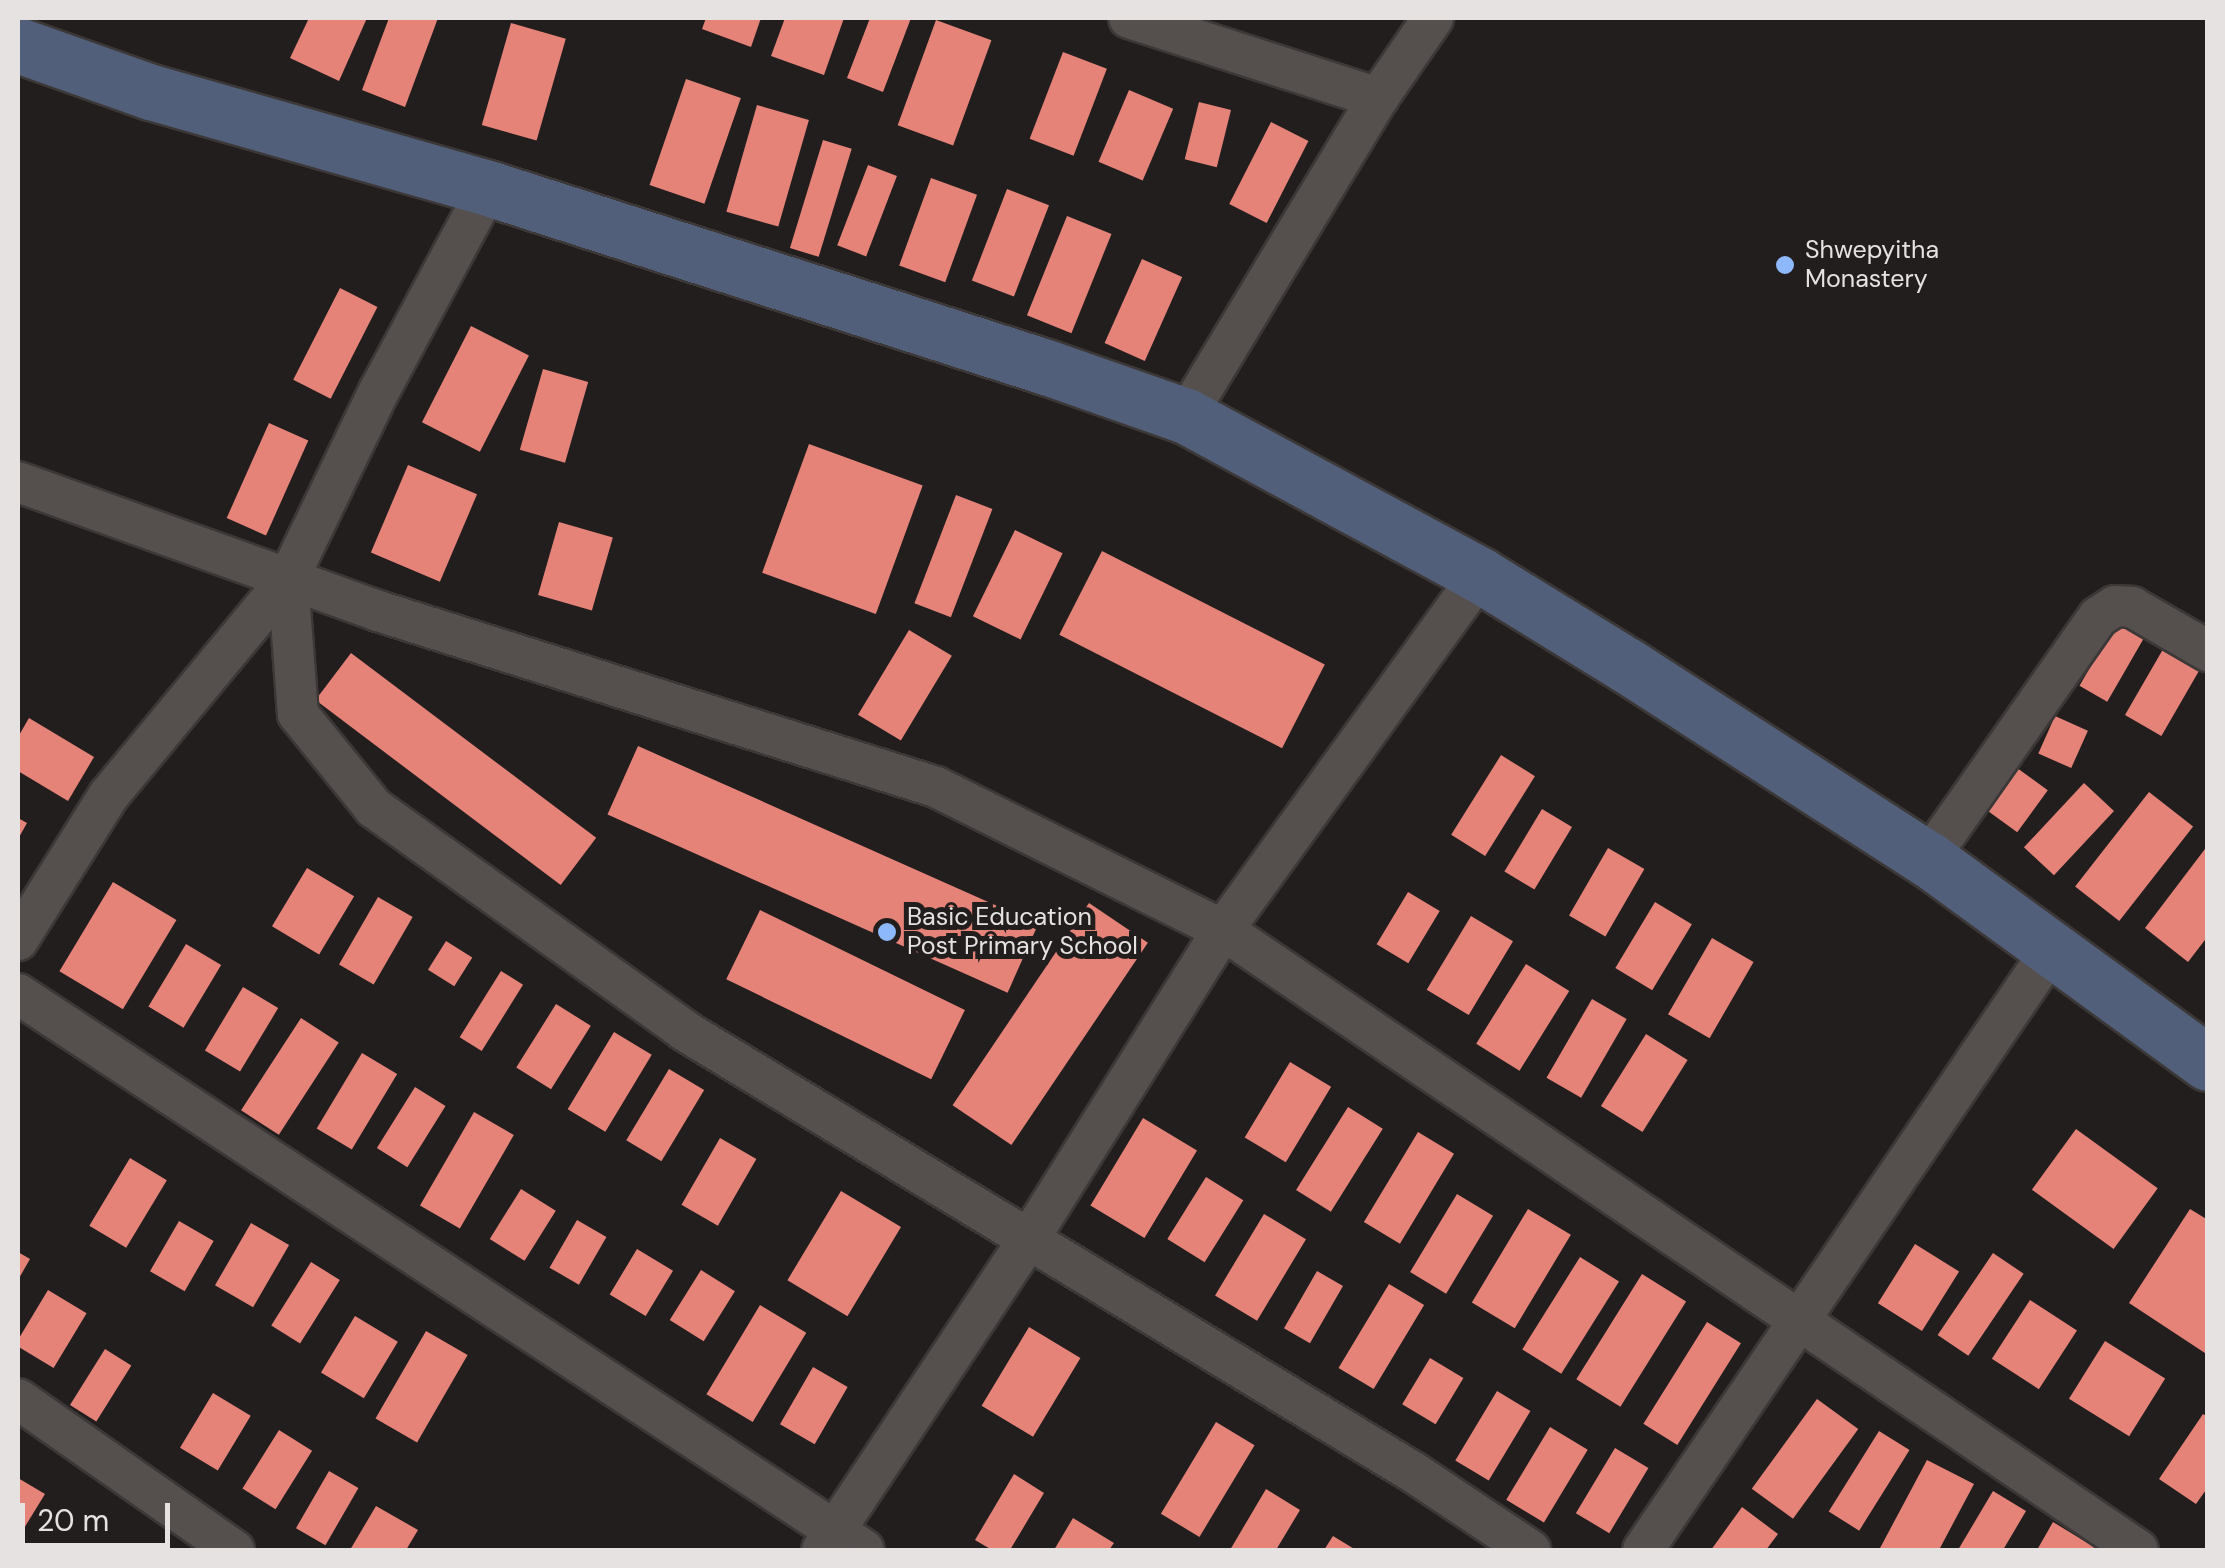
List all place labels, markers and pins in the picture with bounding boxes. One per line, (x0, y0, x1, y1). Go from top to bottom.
place label: Shwepyitha Monastery (1805, 236, 1939, 295)
marker: Shwepyitha Monastery (1774, 254, 1796, 276)
place label: Basic Education Post Primary School (907, 903, 1138, 962)
marker: Basic Education Post Primary School (876, 921, 898, 943)

